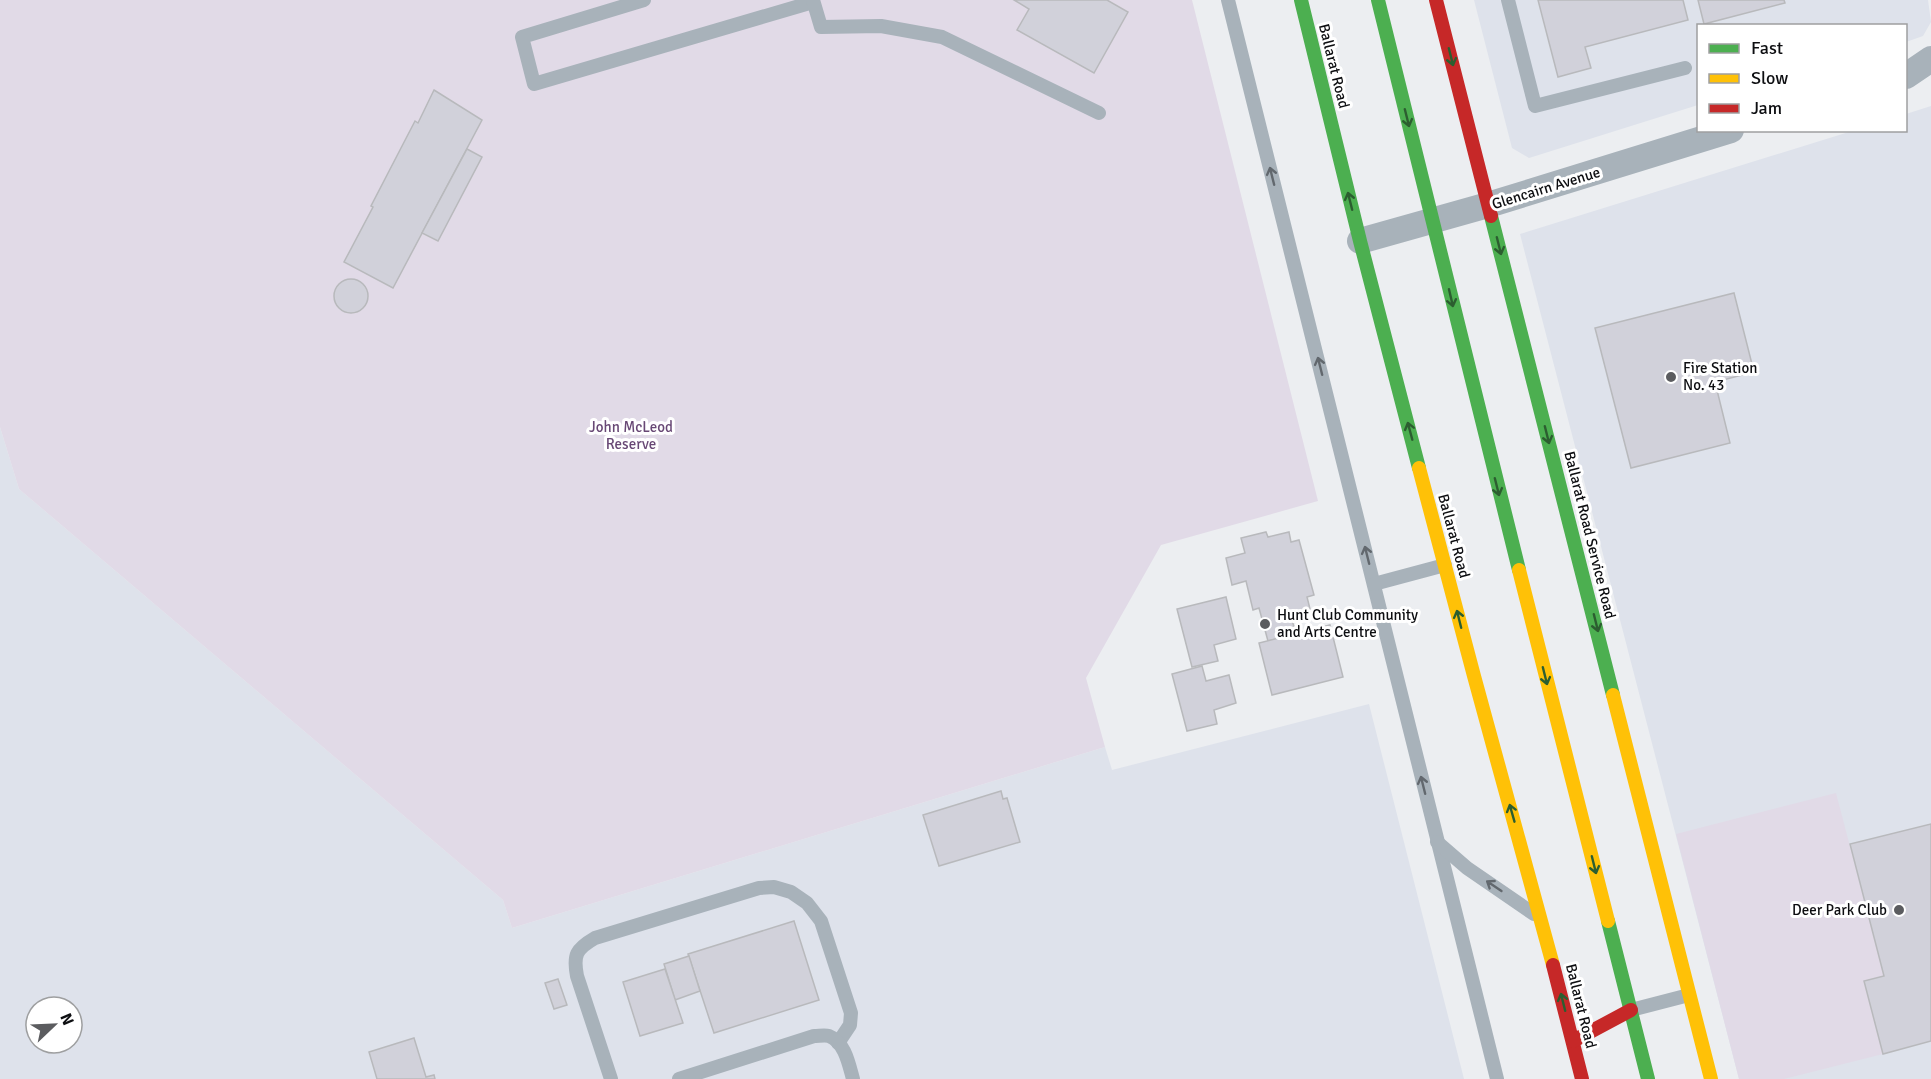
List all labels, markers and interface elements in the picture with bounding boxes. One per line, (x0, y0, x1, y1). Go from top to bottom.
street label: Ballarat Road (1315, 22, 1353, 110)
legend (1697, 24, 1907, 132)
text: Fast (1751, 37, 1783, 59)
one-way arrow (1445, 47, 1457, 66)
text: Slow (1751, 67, 1788, 89)
text: Jam (1751, 97, 1782, 119)
one-way arrow (1402, 108, 1414, 127)
street label: Glencairn Avenue (1490, 163, 1602, 213)
one-way arrow (1266, 167, 1278, 186)
one-way arrow (1344, 192, 1356, 211)
one-way arrow (1493, 236, 1505, 255)
one-way arrow (1446, 288, 1458, 307)
one-way arrow (1313, 356, 1325, 375)
place label: Fire Station No. 43 (1683, 359, 1757, 394)
marker: Fire Station No. 43 (1664, 370, 1678, 384)
park label: John McLeod Reserve (589, 418, 673, 453)
one-way arrow (1403, 422, 1415, 441)
one-way arrow (1542, 425, 1554, 444)
street label: Ballarat Road Service Road (1560, 449, 1620, 621)
one-way arrow (1492, 477, 1503, 496)
street label: Ballarat Road (1434, 492, 1474, 580)
one-way arrow (1360, 546, 1372, 565)
place label: Hunt Club Community and Arts Centre (1277, 606, 1418, 641)
one-way arrow (1453, 610, 1464, 629)
one-way arrow (1590, 614, 1602, 633)
marker: Hunt Club Community and Arts Centre (1258, 617, 1272, 631)
one-way arrow (1540, 666, 1552, 685)
one-way arrow (1417, 776, 1429, 795)
one-way arrow (1506, 804, 1517, 823)
one-way arrow (1588, 855, 1600, 874)
one-way arrow (1485, 880, 1502, 893)
place label: Deer Park Club (1792, 901, 1887, 919)
marker: Deer Park Club (1892, 903, 1906, 917)
street label: Ballarat Road (1562, 962, 1600, 1050)
one-way arrow (1556, 993, 1568, 1012)
north arrow (24, 995, 84, 1055)
text: N (56, 1010, 78, 1029)

